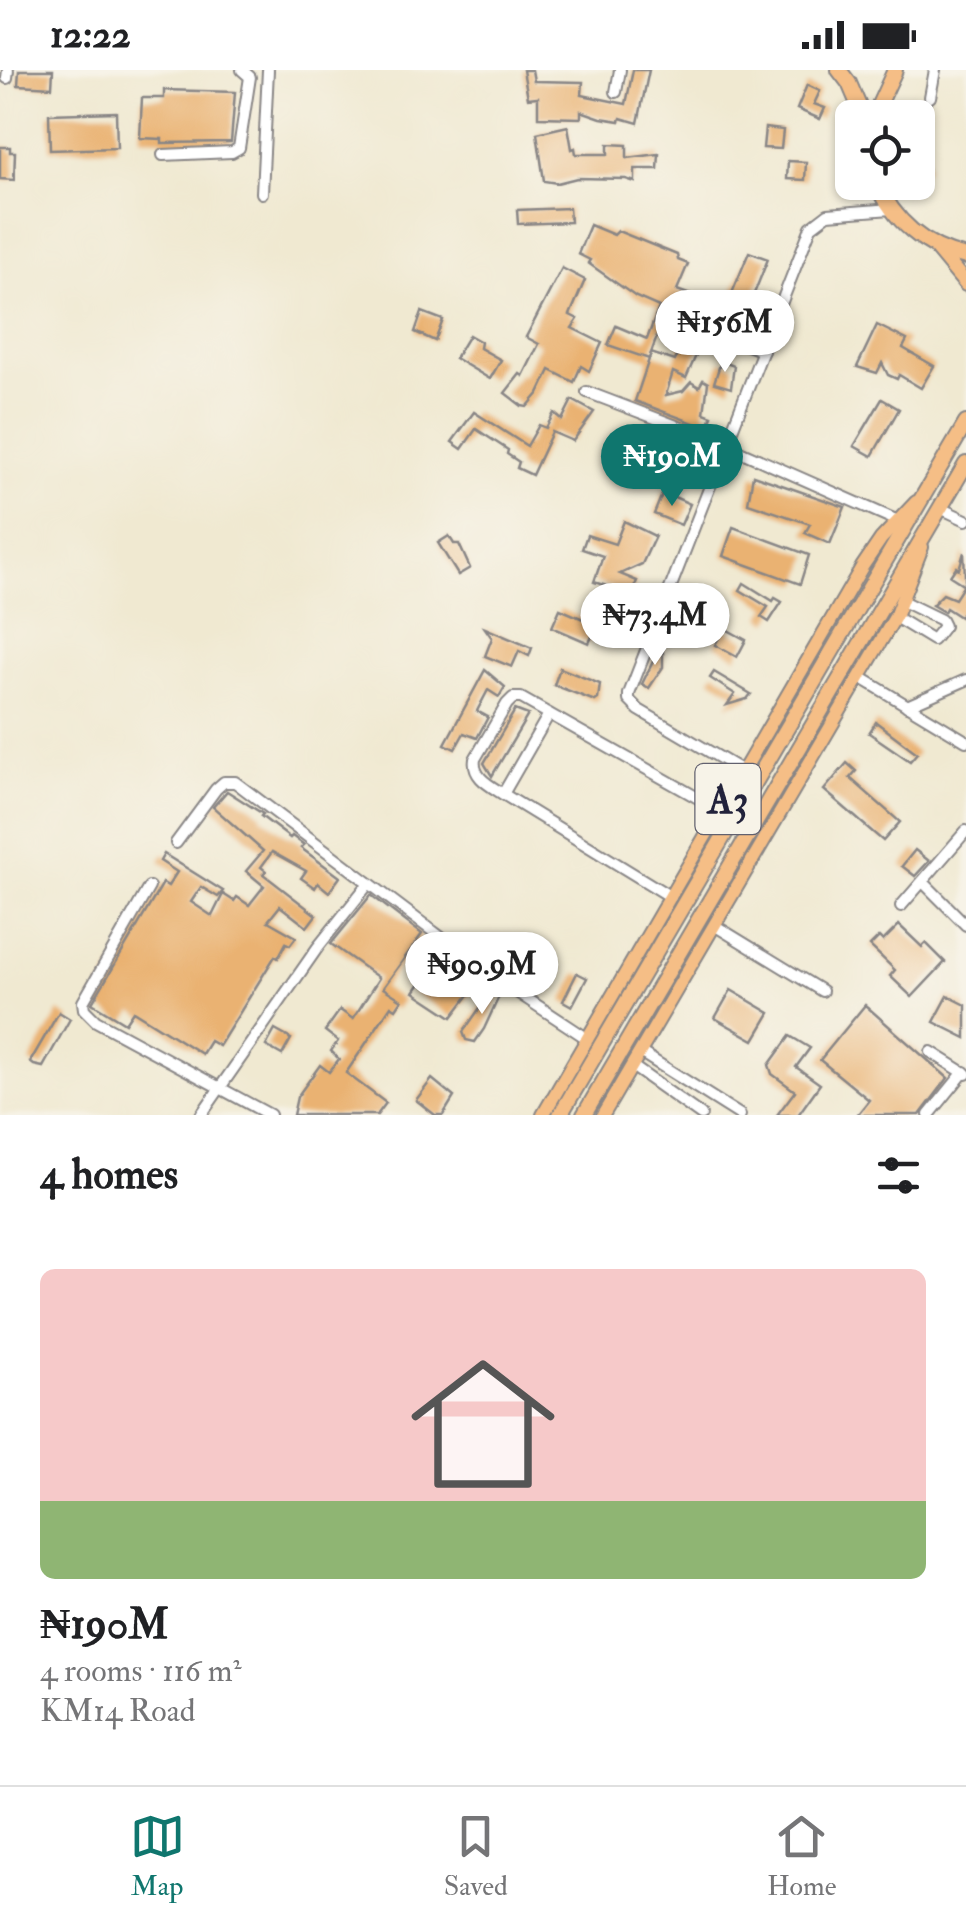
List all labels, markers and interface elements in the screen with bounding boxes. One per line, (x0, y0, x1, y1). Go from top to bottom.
text: 12:22 (50, 11, 131, 59)
map controls (835, 100, 935, 200)
button: locate (835, 100, 935, 200)
pin: ₦156M (655, 290, 795, 375)
text: ₦156M (677, 302, 773, 342)
pin: ₦190M (602, 424, 742, 509)
text: ₦190M (623, 436, 721, 476)
pin: ₦73.4M (574, 583, 736, 668)
text: ₦73.4M (603, 595, 707, 635)
road number: A3 (696, 764, 760, 834)
pin: ₦90.9M (401, 932, 563, 1017)
text: ₦90.9M (427, 944, 537, 984)
icon: filters (871, 1148, 926, 1203)
text: 4 homes (40, 1149, 178, 1201)
icon: home (393, 1334, 573, 1514)
text: ₦190M (40, 1599, 169, 1651)
text: 4 rooms · 116 m² (40, 1651, 242, 1691)
text: KM14 Road (40, 1691, 196, 1731)
tab: Map (130, 1809, 185, 1904)
tab: Saved (444, 1809, 508, 1904)
tab: Home (767, 1809, 836, 1904)

